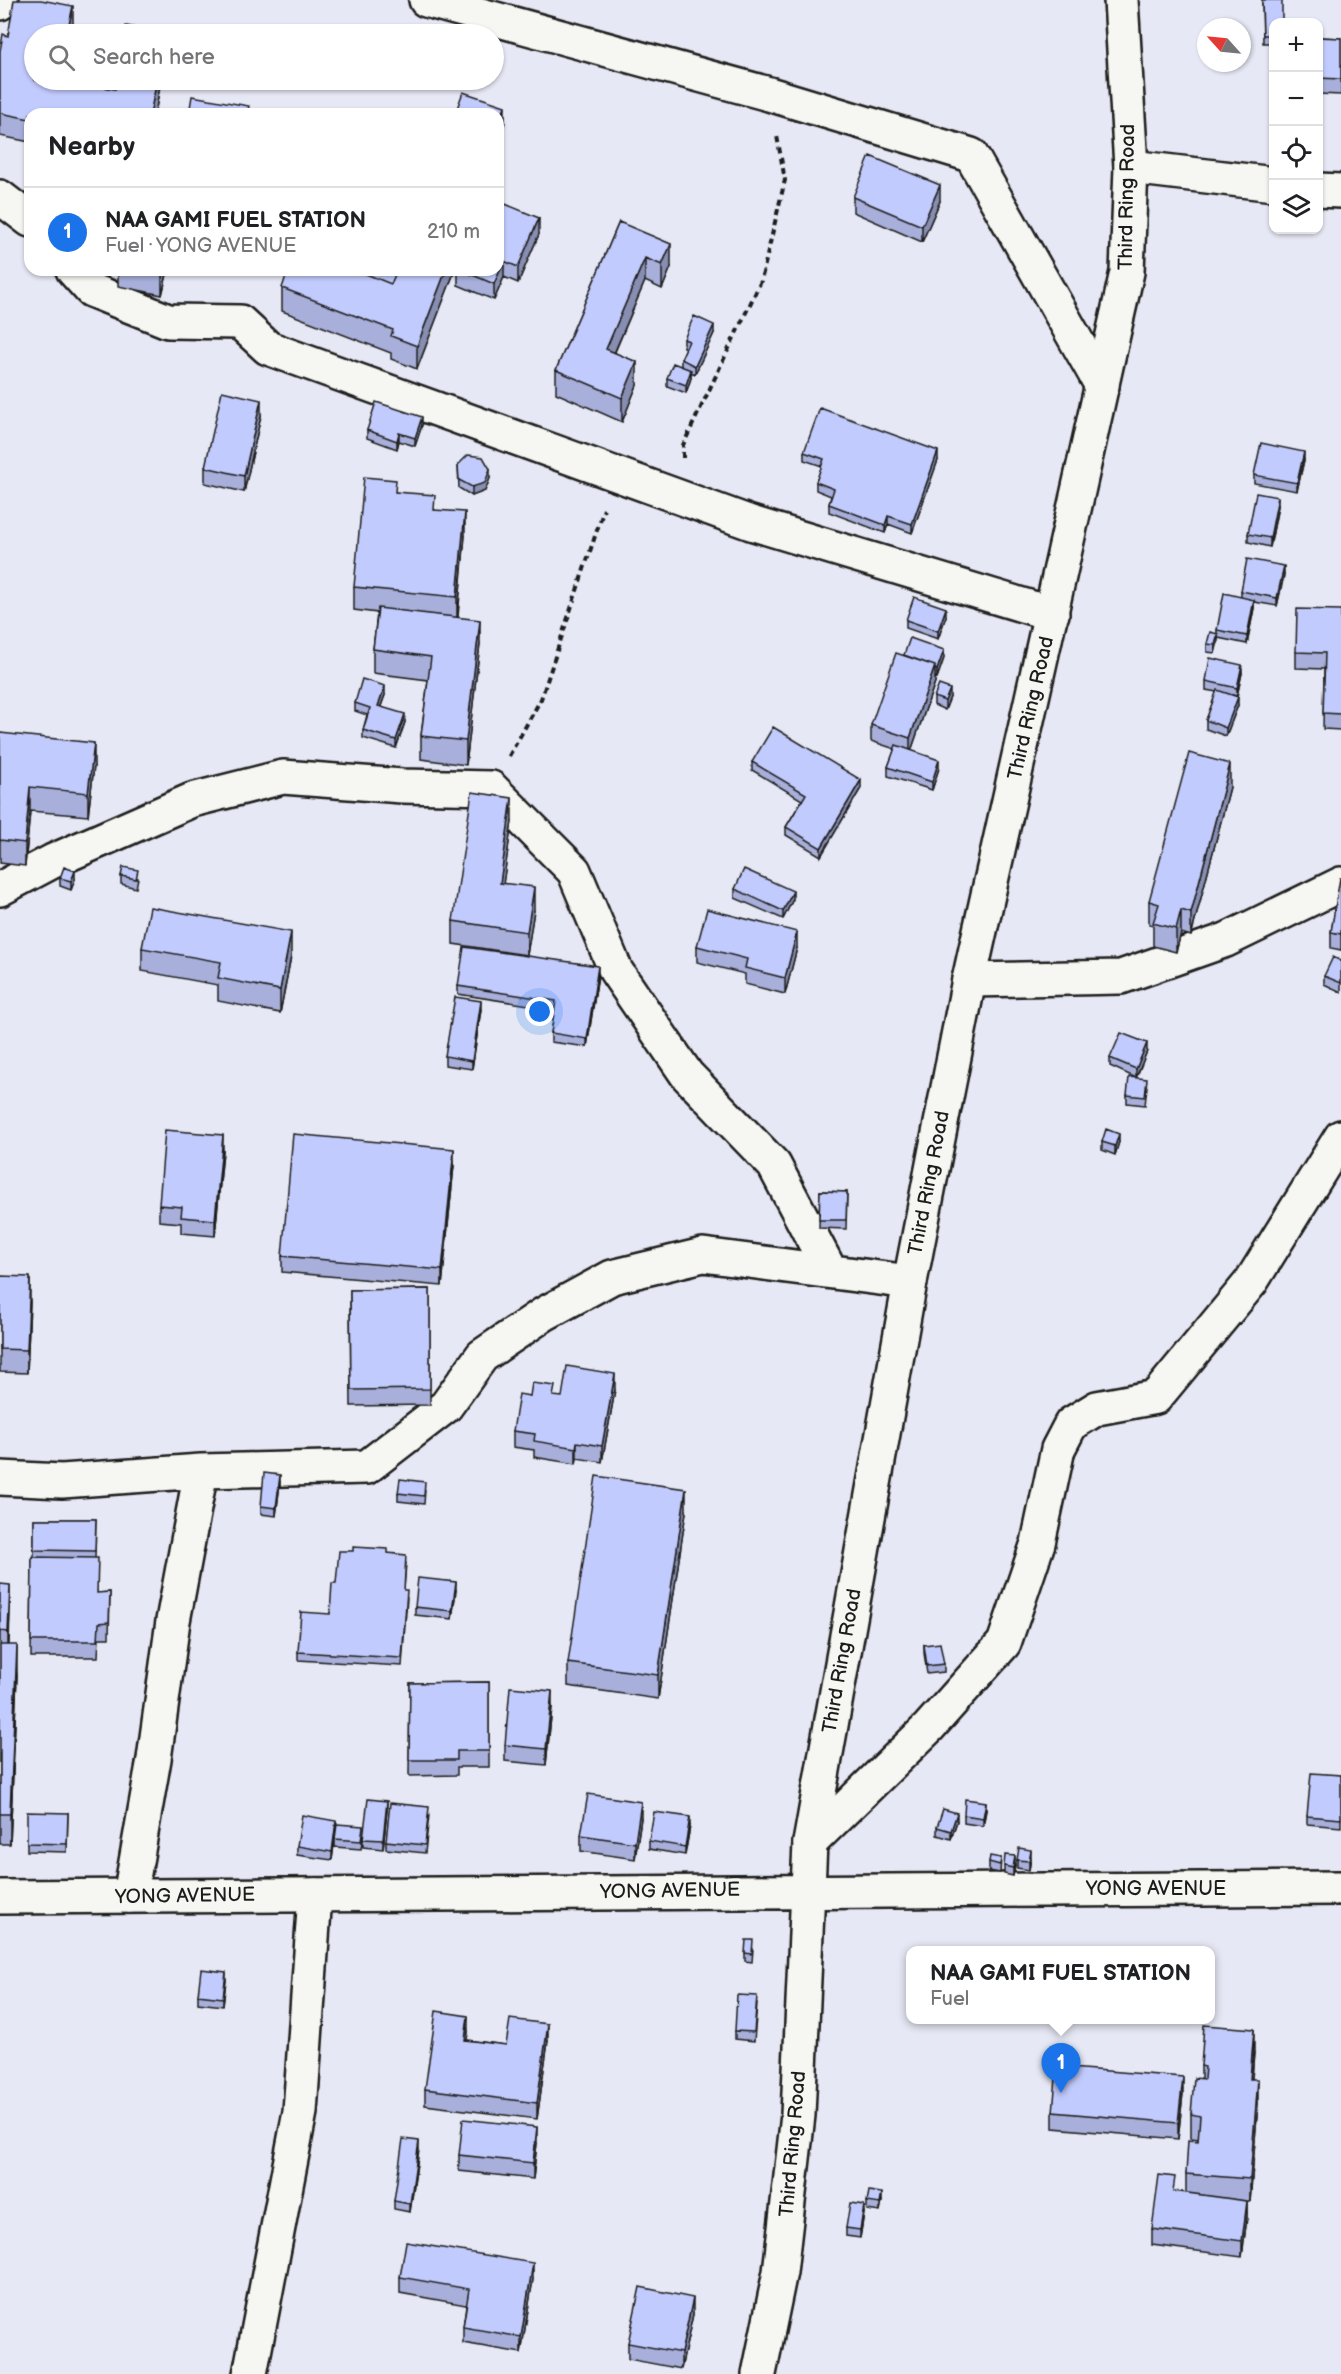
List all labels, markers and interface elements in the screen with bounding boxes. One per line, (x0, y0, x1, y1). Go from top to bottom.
north arrow (1197, 18, 1251, 72)
map controls (1269, 18, 1323, 234)
button: + (1269, 18, 1323, 72)
search box (24, 24, 504, 90)
icon: search (45, 41, 78, 74)
text: Search here (93, 44, 215, 71)
button: − (1269, 72, 1323, 126)
street label: Third Ring Road (1114, 124, 1140, 270)
button: locate (1269, 126, 1323, 180)
text: Nearby (48, 132, 135, 163)
button: layers (1269, 180, 1323, 234)
text: NAA GAMI FUEL STATION (105, 207, 366, 234)
text: 1 (63, 220, 72, 244)
text: 210 m (427, 220, 480, 244)
text: Fuel · YONG AVENUE (105, 234, 296, 258)
street label: Third Ring Road (1003, 634, 1059, 782)
your location (525, 997, 554, 1026)
street label: Third Ring Road (903, 1109, 955, 1257)
street label: Third Ring Road (817, 1587, 867, 1735)
street label: YONG AVENUE (1085, 1877, 1226, 1901)
street label: YONG AVENUE (599, 1878, 740, 1904)
street label: YONG AVENUE (114, 1883, 255, 1909)
popup (906, 1946, 1215, 2024)
text: NAA GAMI FUEL STATION (930, 1960, 1191, 1987)
text: Fuel (930, 1987, 969, 2011)
pin: 1 (1042, 2044, 1080, 2093)
street label: Third Ring Road (775, 2070, 811, 2218)

